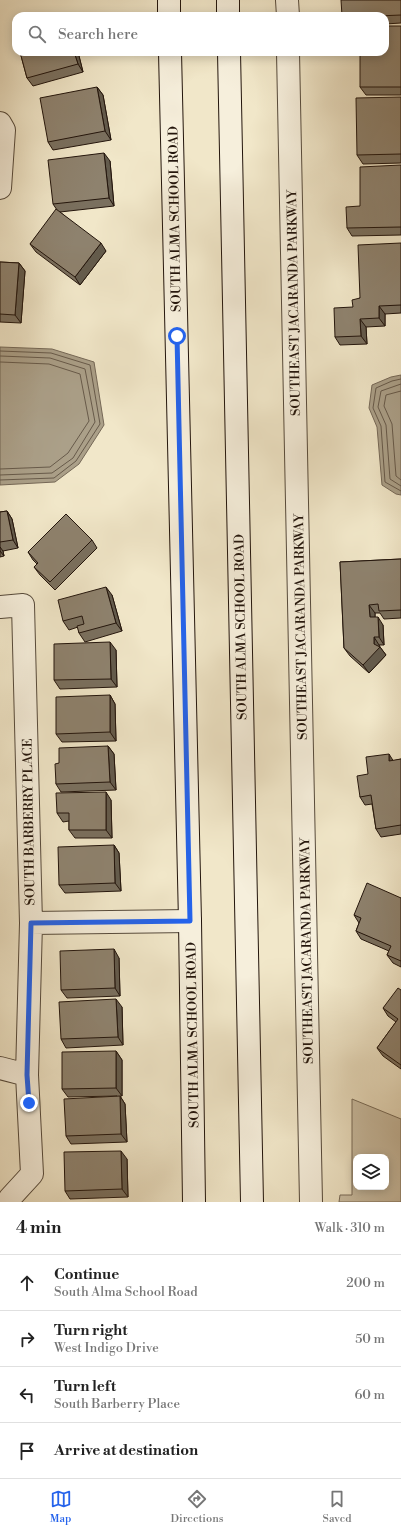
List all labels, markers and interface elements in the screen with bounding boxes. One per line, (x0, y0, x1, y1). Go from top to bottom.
search box (12, 12, 389, 56)
icon: search (26, 23, 48, 45)
text: Search here (58, 25, 138, 44)
street label: SOUTH ALMA SCHOOL ROAD (165, 126, 185, 312)
street label: SOUTHEAST JACARANDA PARKWAY (284, 188, 304, 416)
route start (168, 327, 186, 345)
street label: SOUTHEAST JACARANDA PARKWAY (291, 512, 311, 740)
street label: SOUTH ALMA SCHOOL ROAD (231, 534, 251, 720)
street label: SOUTH BARBERRY PLACE (20, 738, 38, 906)
street label: SOUTHEAST JACARANDA PARKWAY (297, 836, 317, 1064)
street label: SOUTH ALMA SCHOOL ROAD (183, 942, 203, 1128)
route end (20, 1094, 38, 1112)
map controls (353, 1154, 389, 1190)
button: layers (353, 1154, 389, 1190)
text: 4 min (16, 1217, 61, 1239)
text: Walk · 310 m (315, 1220, 385, 1236)
text: Continue (54, 1265, 119, 1284)
icon: ahead (16, 1272, 38, 1294)
text: 200 m (346, 1275, 385, 1291)
text: South Alma School Road (54, 1284, 198, 1300)
text: Turn right (54, 1321, 128, 1340)
icon: right (16, 1328, 38, 1350)
text: 50 m (355, 1331, 385, 1347)
text: West Indigo Drive (54, 1340, 159, 1356)
text: Turn left (54, 1377, 116, 1396)
icon: left (16, 1384, 38, 1406)
text: 60 m (354, 1387, 385, 1403)
text: South Barberry Place (54, 1396, 180, 1412)
icon: arrive (16, 1440, 38, 1462)
text: Arrive at destination (54, 1441, 198, 1460)
tab: Map (50, 1488, 72, 1526)
tab: Directions (171, 1488, 224, 1526)
tab: Saved (323, 1488, 351, 1526)

